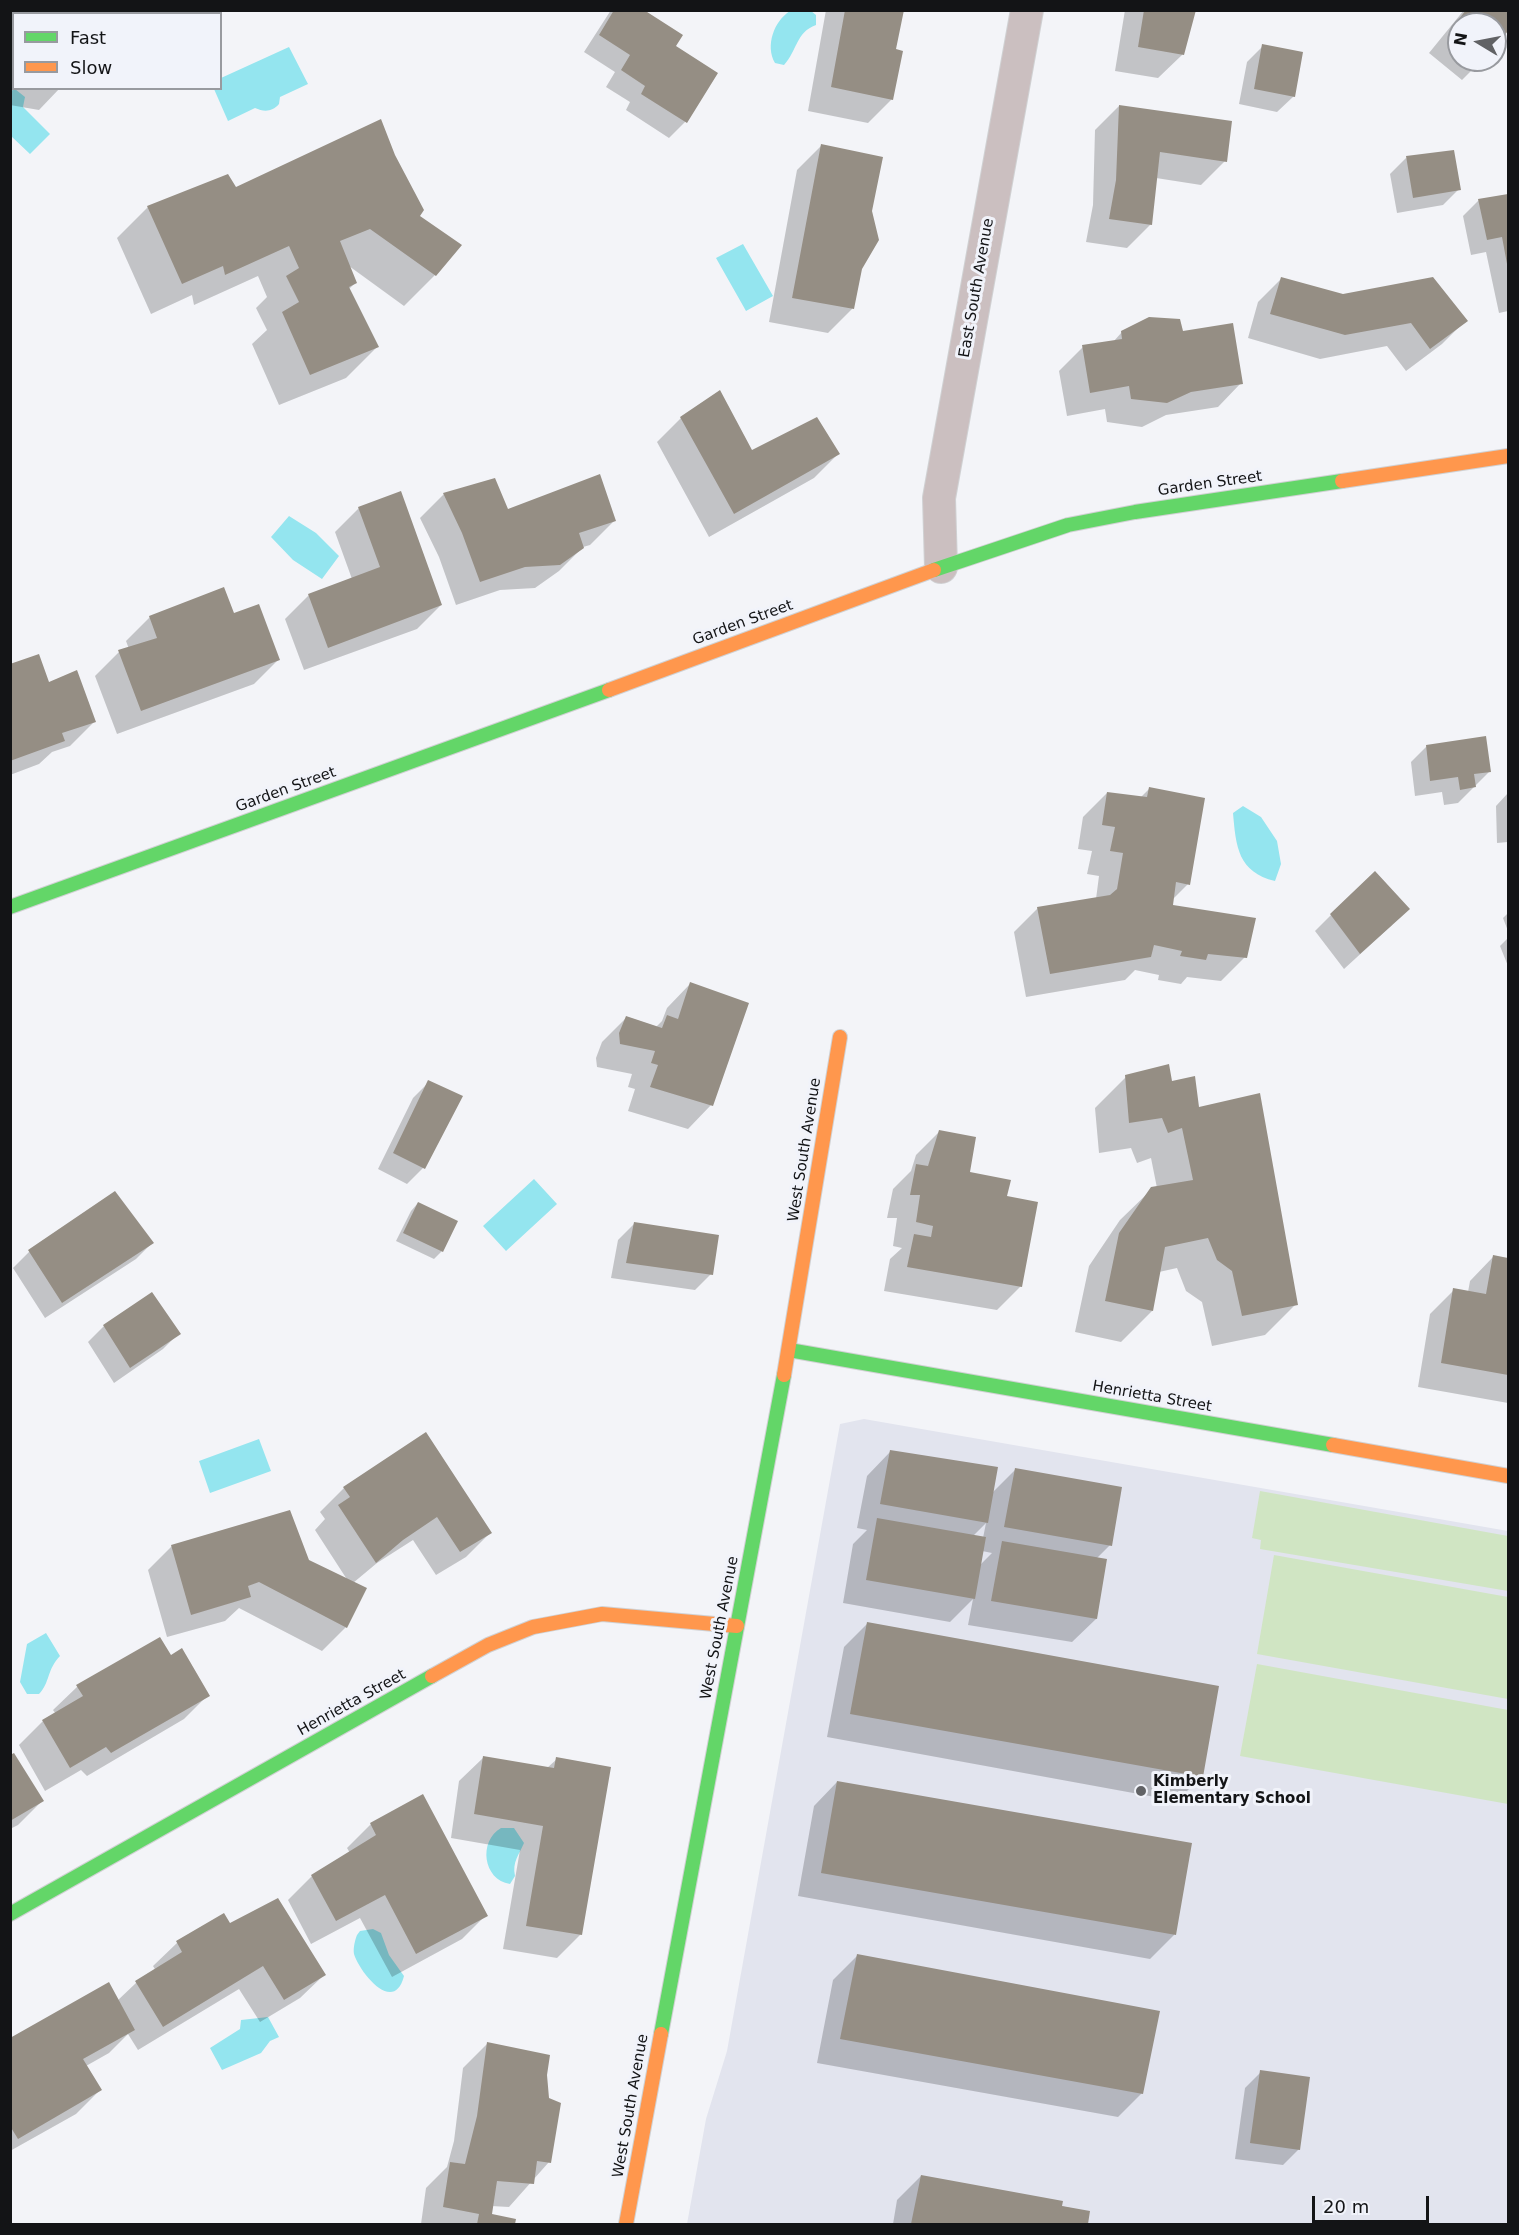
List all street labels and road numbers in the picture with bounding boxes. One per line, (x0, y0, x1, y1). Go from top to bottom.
street label: East South Avenue (956, 217, 998, 359)
street label: Garden Street (1157, 468, 1263, 500)
street label: Garden Street (690, 597, 796, 649)
street label: Garden Street (233, 764, 339, 816)
street label: West South Avenue (785, 1077, 825, 1223)
street label: Henrietta Street (1091, 1378, 1213, 1416)
street label: West South Avenue (697, 1555, 743, 1701)
street label: Henrietta Street (295, 1666, 409, 1740)
street label: West South Avenue (609, 2033, 653, 2179)

